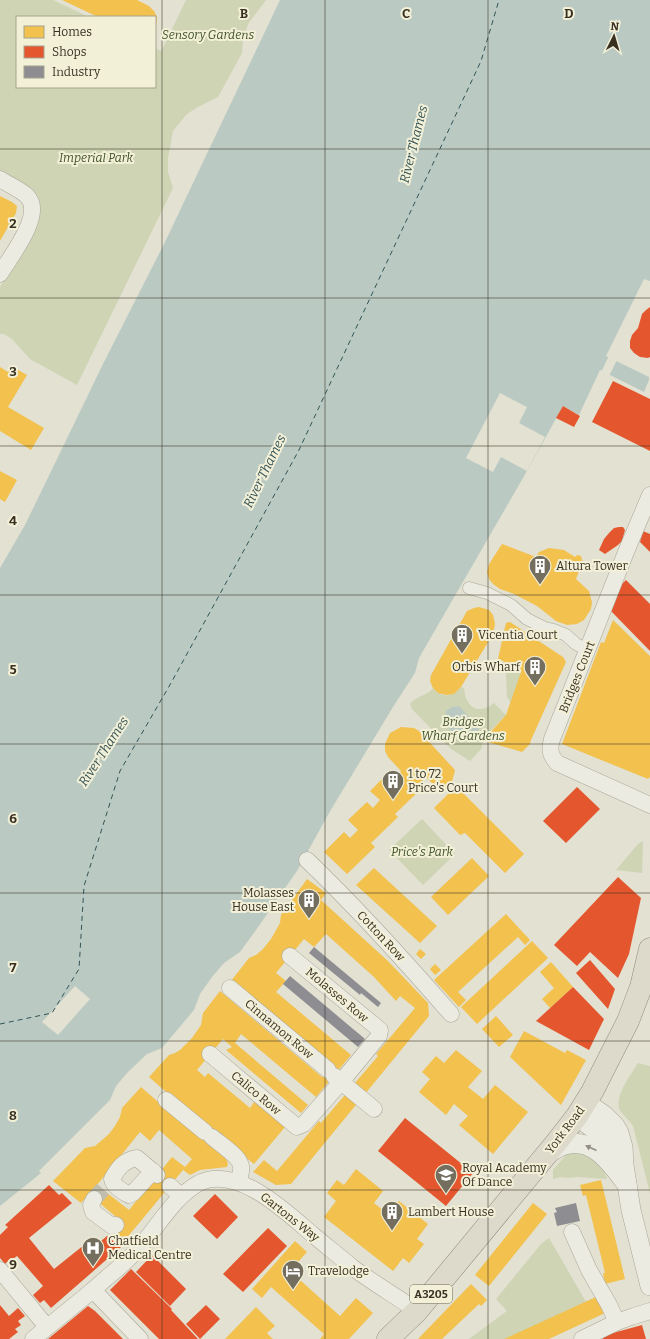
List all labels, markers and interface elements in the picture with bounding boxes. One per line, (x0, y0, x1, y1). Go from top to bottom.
text: B (240, 6, 248, 21)
text: C (402, 6, 410, 21)
text: D (564, 6, 574, 21)
legend (16, 16, 156, 88)
north arrow (594, 16, 634, 56)
text: N (610, 20, 620, 33)
text: Homes (52, 25, 92, 39)
park label: Sensory Gardens (162, 28, 254, 42)
text: Shops (52, 45, 87, 59)
text: Industry (52, 65, 101, 79)
water label: River Thames (397, 104, 430, 184)
park label: Imperial Park (59, 151, 134, 165)
text: 2 (9, 216, 17, 231)
text: 3 (9, 364, 17, 379)
water label: River Thames (240, 432, 289, 510)
text: 4 (9, 513, 17, 528)
building icon: Altura Tower (527, 553, 553, 586)
place label: Altura Tower (556, 559, 629, 573)
building icon: Vicentia Court (449, 622, 475, 655)
place label: Vicentia Court (478, 628, 558, 642)
street label: Bridges Court (556, 639, 598, 715)
building icon: Orbis Wharf (522, 654, 548, 687)
place label: Orbis Wharf (452, 660, 521, 674)
text: 5 (9, 662, 17, 677)
water label: River Thames (76, 714, 131, 789)
park label: Bridges Wharf Gardens (421, 715, 505, 743)
place label: 1 to 72 Price's Court (408, 767, 479, 795)
building icon: 1 to 72 Price's Court (380, 768, 406, 801)
text: 6 (9, 811, 17, 826)
park label: Price's Park (391, 845, 453, 859)
place label: Molasses House East (232, 886, 295, 914)
building icon: Molasses House East (296, 887, 322, 920)
street label: Cotton Row (354, 908, 408, 964)
text: 7 (10, 960, 17, 975)
street label: Molasses Row (303, 965, 371, 1025)
street label: Cinnamon Row (242, 996, 316, 1062)
street label: Calico Row (228, 1068, 284, 1118)
street label: York Road (542, 1103, 588, 1157)
text: 8 (9, 1108, 17, 1123)
one-way arrow (586, 1145, 597, 1151)
place label: Royal Academy Of Dance (462, 1161, 547, 1189)
school or university icon: Royal Academy Of Dance (433, 1162, 459, 1195)
street label: Gartons Way (258, 1190, 323, 1245)
building icon: Lambert House (379, 1199, 405, 1232)
place label: Lambert House (408, 1205, 494, 1219)
place label: Chatfield Medical Centre (108, 1234, 192, 1262)
hospital icon: Chatfield Medical Centre (80, 1235, 106, 1268)
text: 9 (9, 1257, 17, 1272)
hotel icon: Travelodge (280, 1258, 306, 1291)
place label: Travelodge (308, 1264, 369, 1278)
road number: A3205 (410, 1285, 452, 1303)

